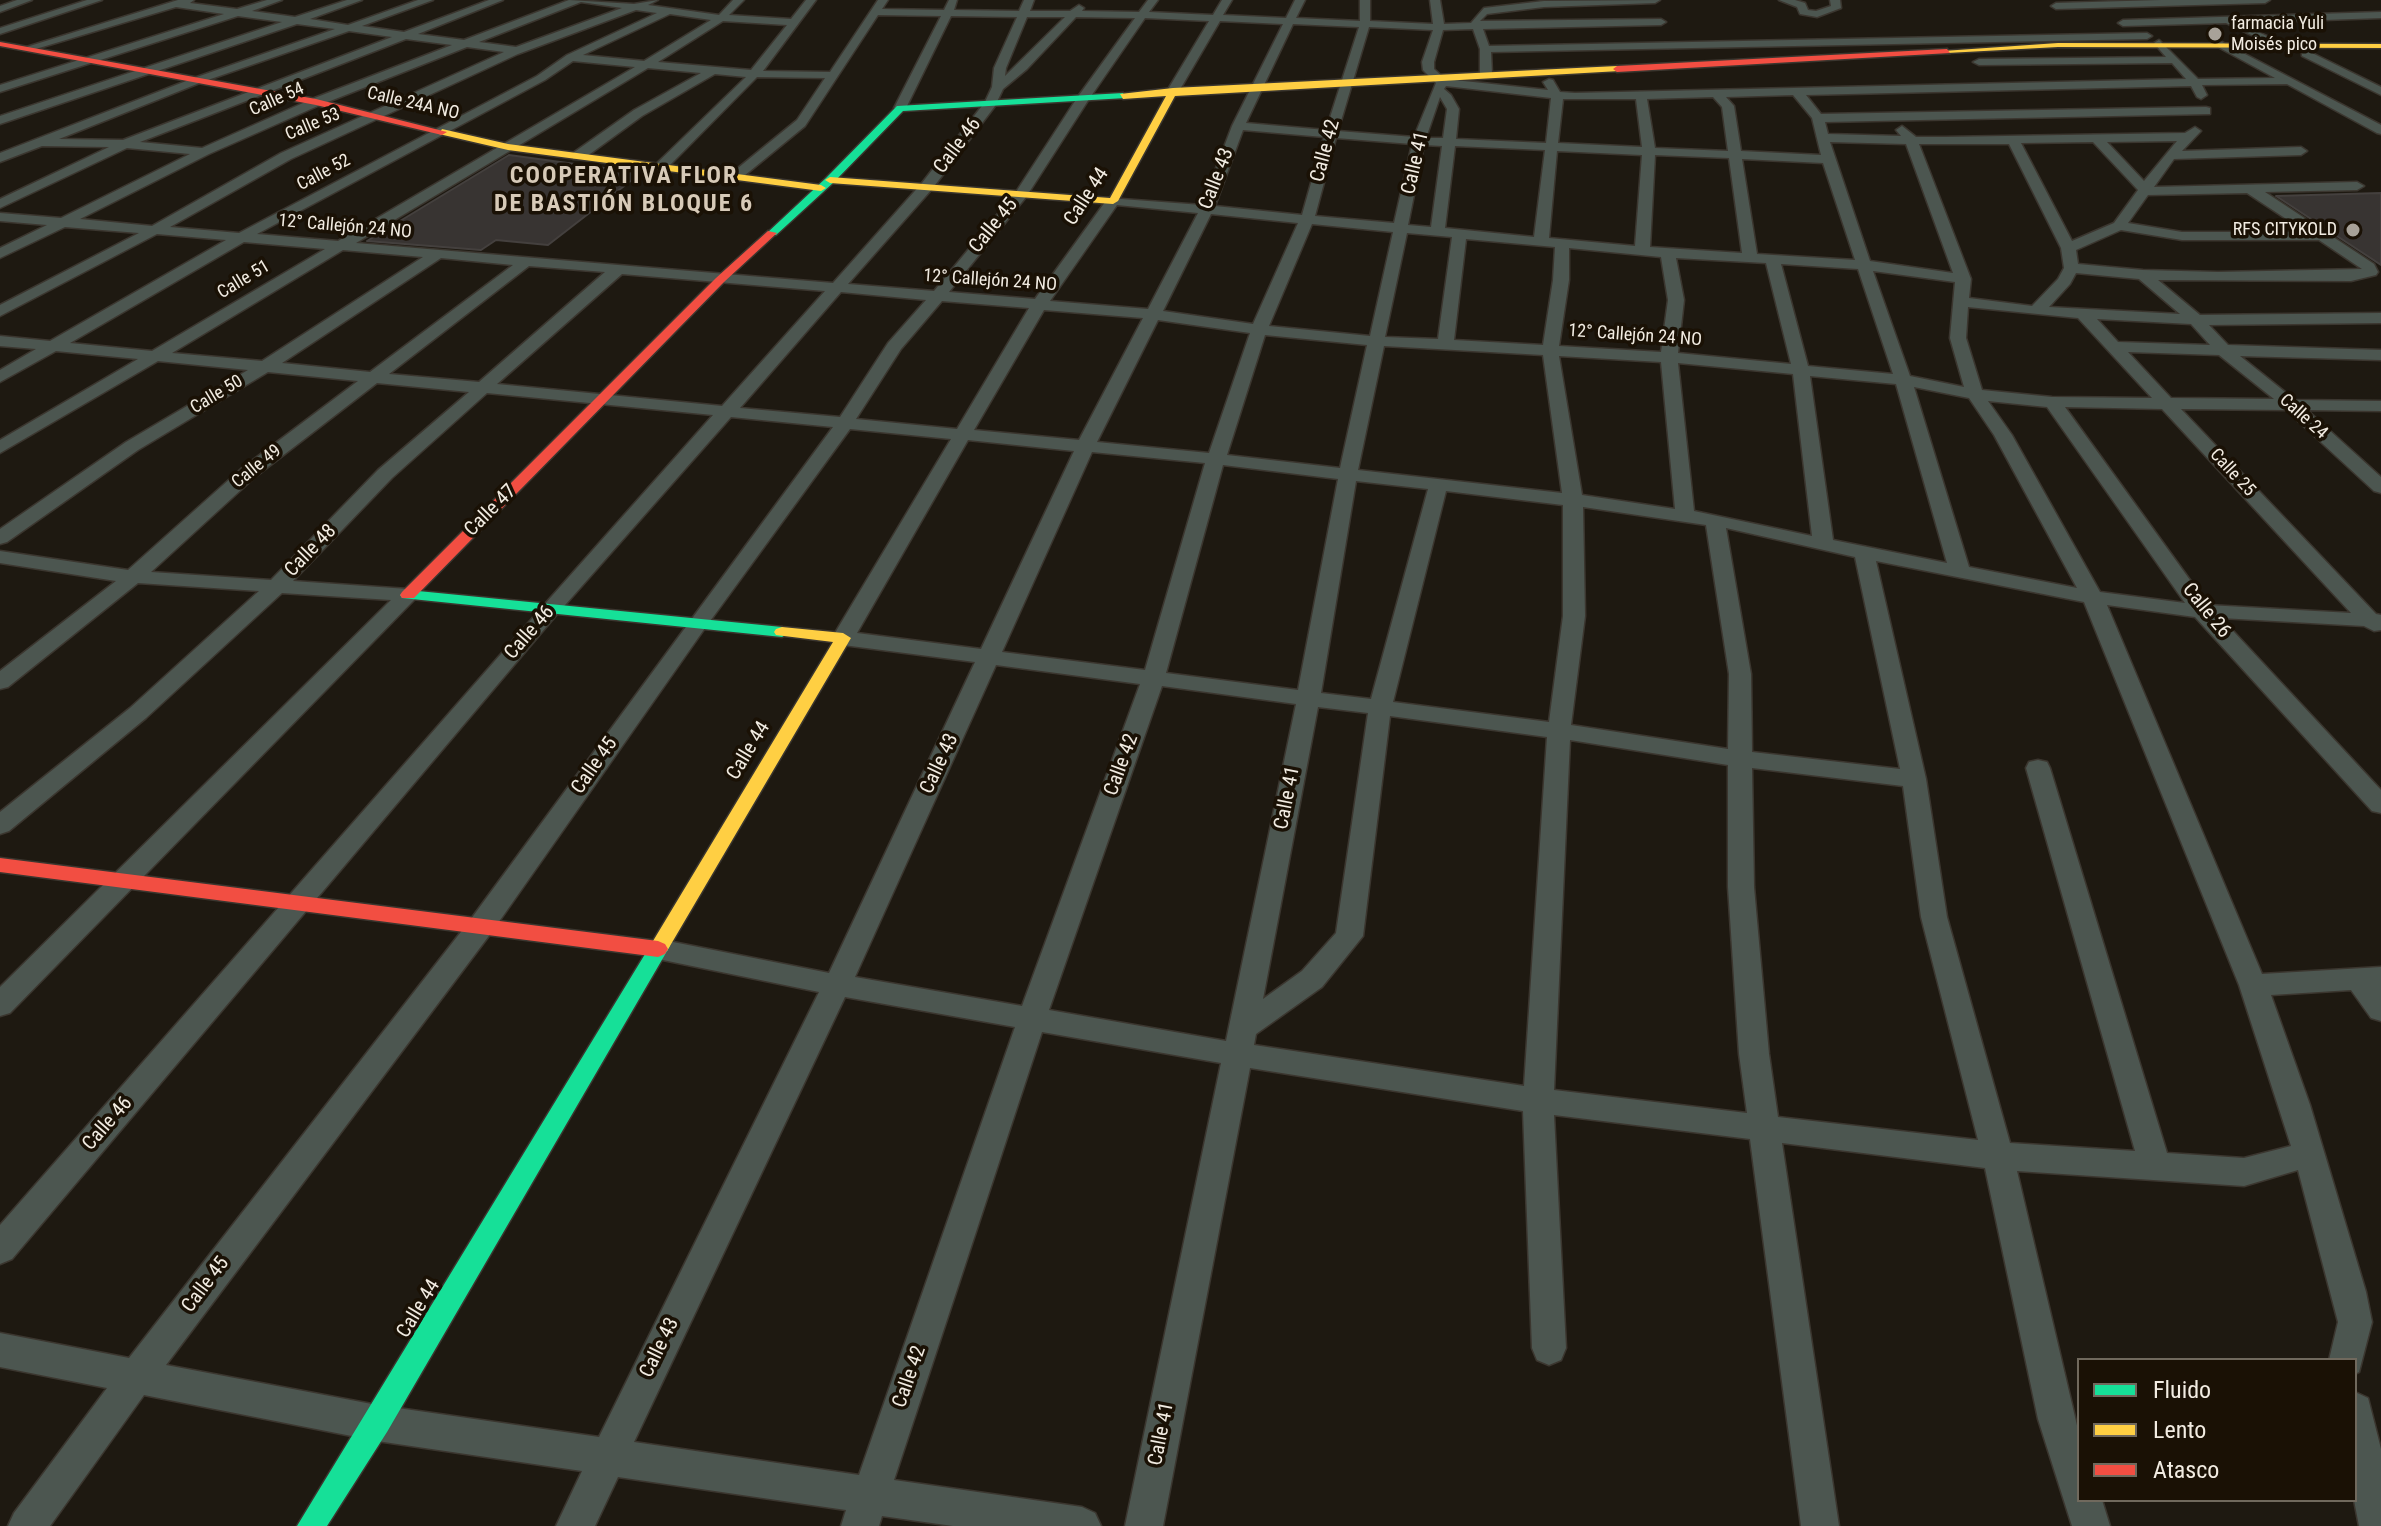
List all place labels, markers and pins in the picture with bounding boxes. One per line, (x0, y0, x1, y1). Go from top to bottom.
place label: farmacia Yuli Moisés pico (2231, 13, 2324, 56)
marker: farmacia Yuli Moisés pico (2206, 25, 2224, 43)
place label: RFS CITYKOLD (2233, 219, 2337, 241)
marker: RFS CITYKOLD (2344, 221, 2362, 239)

